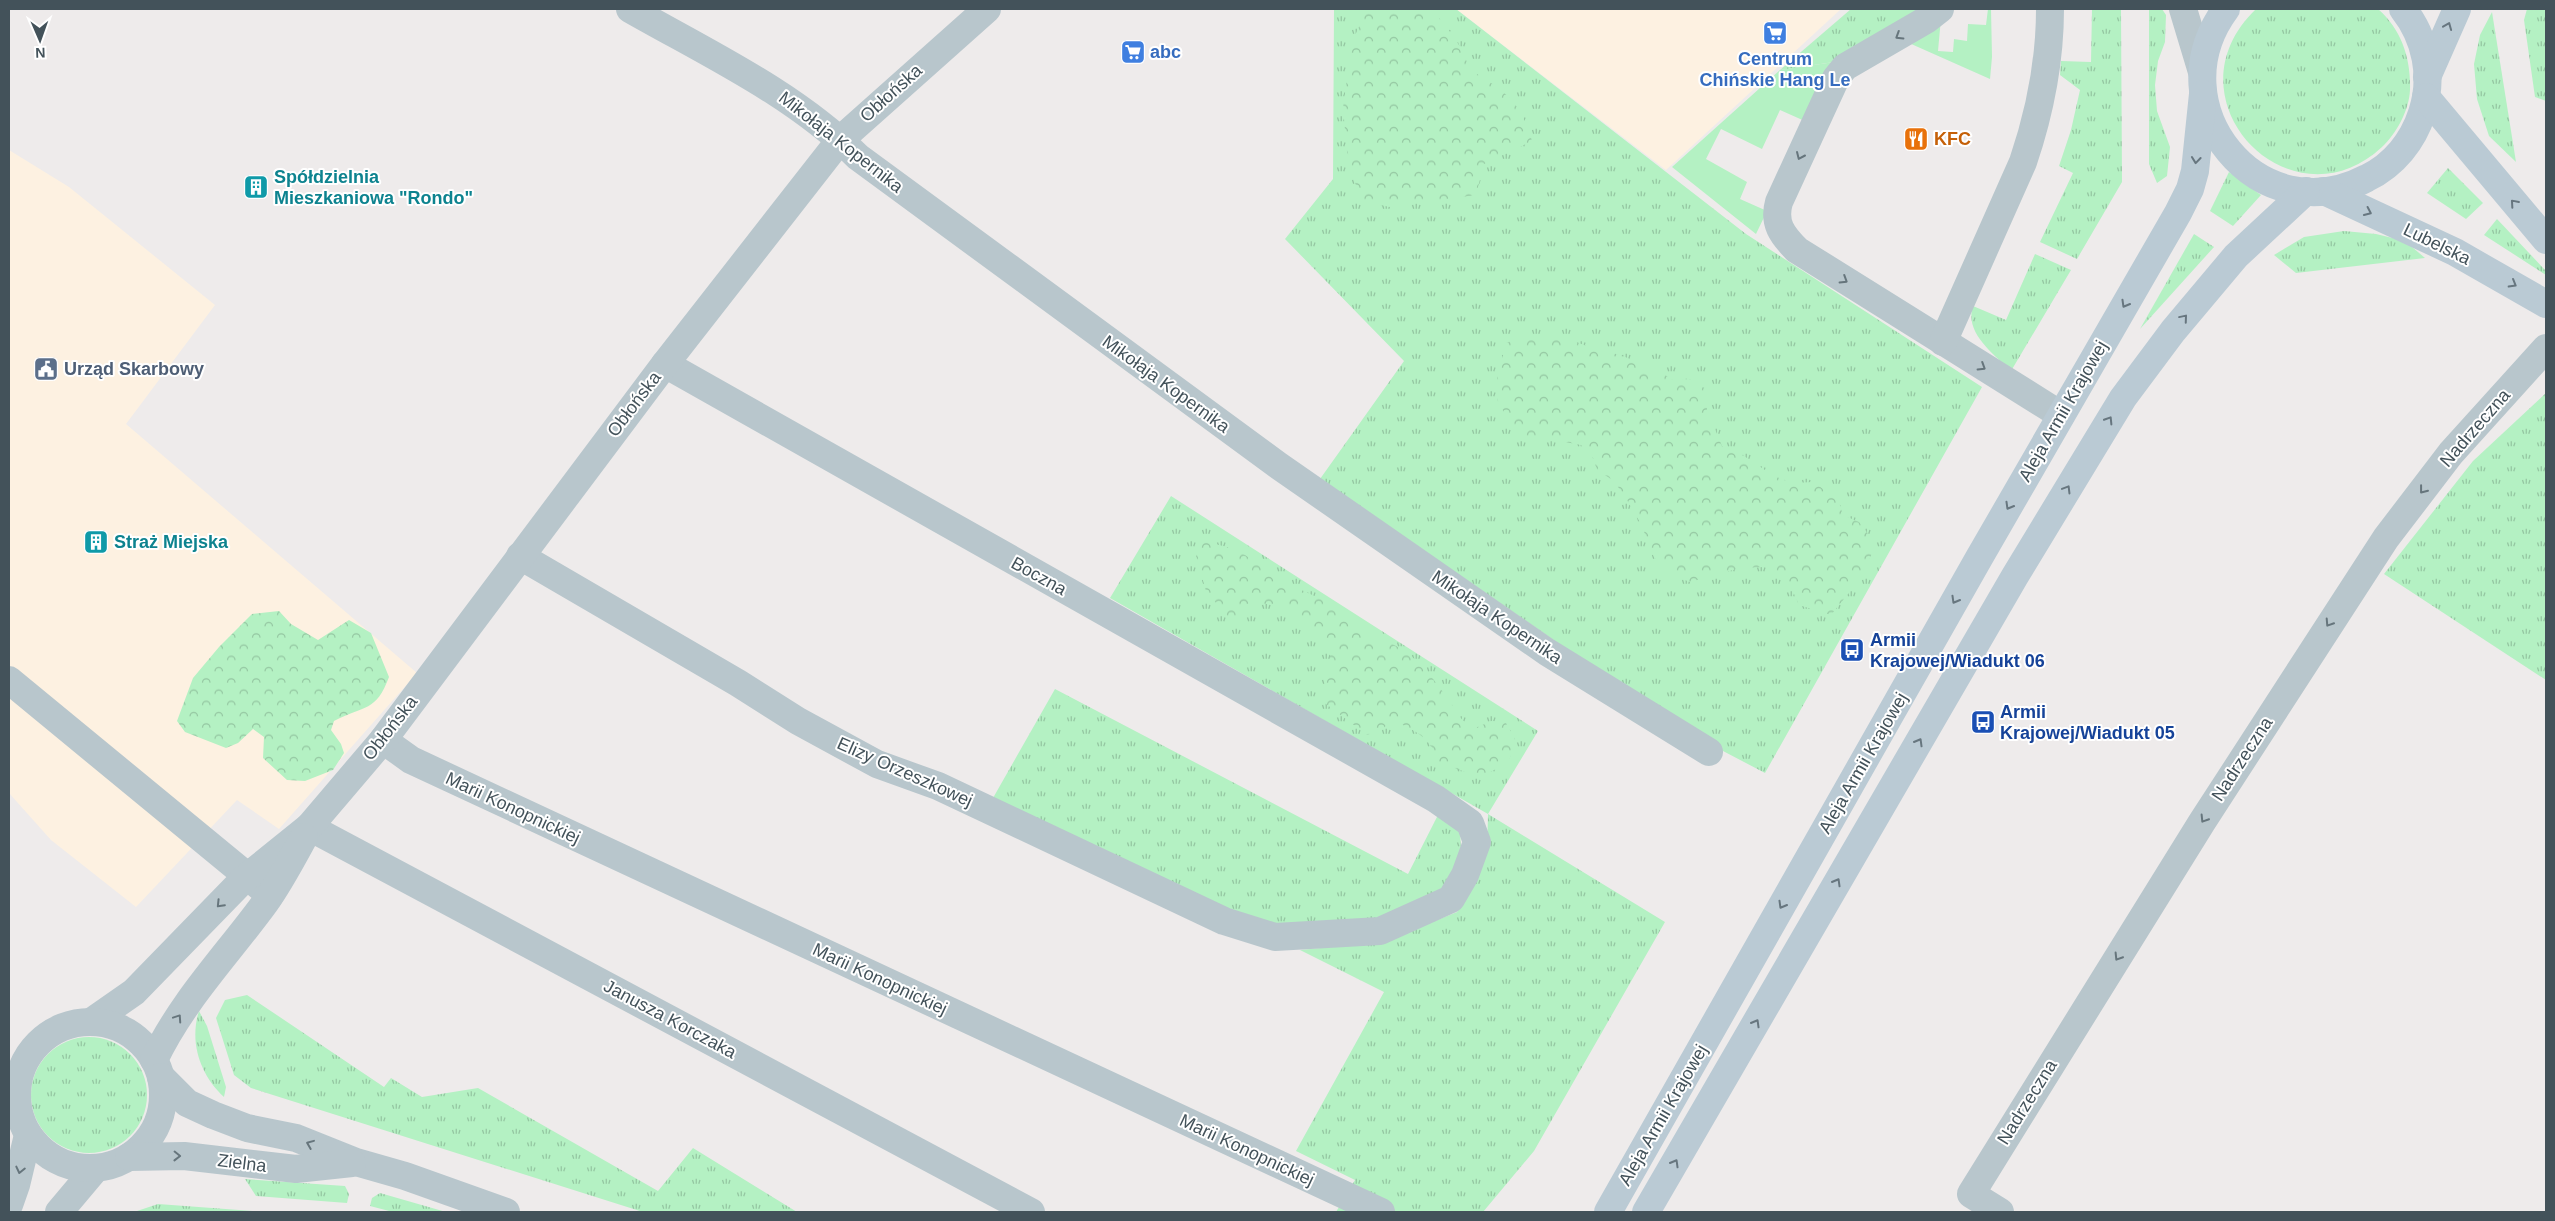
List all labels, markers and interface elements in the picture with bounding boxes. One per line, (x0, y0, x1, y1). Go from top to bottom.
north arrow (15, 15, 65, 65)
supermarket icon: Centrum Chińskie Hang Le (1762, 20, 1788, 46)
one-way arrow (2442, 22, 2453, 31)
one-way arrow (1896, 30, 1905, 39)
supermarket icon: abc (1120, 39, 1146, 65)
place label: abc (1150, 42, 1181, 62)
text: N (35, 45, 46, 61)
place label: Centrum Chińskie Hang Le (1699, 49, 1851, 90)
street label: Obłońska (856, 59, 927, 126)
street label: Mikołaja Kopernika (775, 87, 908, 197)
restaurant icon: KFC (1903, 126, 1929, 152)
place label: KFC (1934, 129, 1971, 149)
one-way arrow (1796, 151, 1807, 160)
one-way arrow (2191, 156, 2202, 164)
place label: Spółdzielnia Mieszkaniowa "Rondo" (274, 167, 473, 208)
building icon: Spółdzielnia Mieszkaniowa "Rondo" (243, 174, 269, 200)
one-way arrow (2512, 200, 2520, 209)
one-way arrow (2363, 205, 2372, 216)
street label: Lubelska (2400, 219, 2475, 269)
one-way arrow (1839, 274, 1848, 283)
one-way arrow (2508, 278, 2517, 288)
one-way arrow (2121, 299, 2131, 308)
one-way arrow (2178, 315, 2187, 324)
street label: Mikołaja Kopernika (1099, 331, 1234, 437)
street label: Aleja Armii Krajowej (2015, 337, 2111, 485)
public building icon: Urząd Skarbowy (33, 356, 59, 382)
place label: Urząd Skarbowy (64, 359, 204, 379)
one-way arrow (1976, 361, 1985, 370)
street label: Obłońska (603, 367, 665, 440)
street label: Nadrzeczna (2436, 384, 2515, 471)
one-way arrow (2102, 417, 2112, 426)
one-way arrow (2420, 484, 2428, 493)
one-way arrow (2060, 485, 2070, 494)
one-way arrow (2005, 500, 2015, 509)
building icon: Straż Miejska (83, 529, 109, 555)
place label: Straż Miejska (114, 532, 229, 552)
street label: Boczna (1008, 553, 1071, 600)
street label: Mikołaja Kopernika (1428, 566, 1566, 668)
one-way arrow (1951, 595, 1961, 604)
one-way arrow (2326, 617, 2335, 627)
place label: Armii Krajowej/Wiadukt 06 (1870, 630, 2045, 671)
bus stop icon: Armii Krajowej/Wiadukt 06 (1839, 637, 1865, 663)
street label: Aleja Armii Krajowej (1815, 689, 1911, 837)
street label: Obłońska (359, 691, 422, 764)
place label: Armii Krajowej/Wiadukt 05 (2000, 702, 2175, 743)
bus stop icon: Armii Krajowej/Wiadukt 05 (1970, 709, 1996, 735)
street label: Nadrzeczna (2207, 712, 2277, 805)
street label: Elizy Orzeszkowej (834, 733, 976, 811)
one-way arrow (1913, 738, 1923, 747)
street label: Marii Konopnickiej (443, 768, 583, 848)
one-way arrow (2201, 814, 2211, 823)
one-way arrow (1831, 878, 1841, 887)
one-way arrow (217, 898, 226, 907)
one-way arrow (1778, 899, 1788, 908)
street label: Marii Konopnickiej (810, 939, 950, 1019)
one-way arrow (2115, 951, 2124, 961)
street label: Janusza Korczaka (600, 976, 740, 1063)
one-way arrow (172, 1014, 181, 1023)
one-way arrow (1749, 1019, 1759, 1028)
street label: Aleja Armii Krajowej (1615, 1041, 1711, 1189)
street label: Nadrzeczna (1993, 1055, 2061, 1148)
street label: Marii Konopnickiej (1177, 1110, 1317, 1190)
one-way arrow (306, 1140, 315, 1151)
street label: Zielna (216, 1150, 269, 1176)
one-way arrow (174, 1151, 182, 1161)
one-way arrow (1668, 1160, 1678, 1169)
one-way arrow (15, 1166, 26, 1175)

